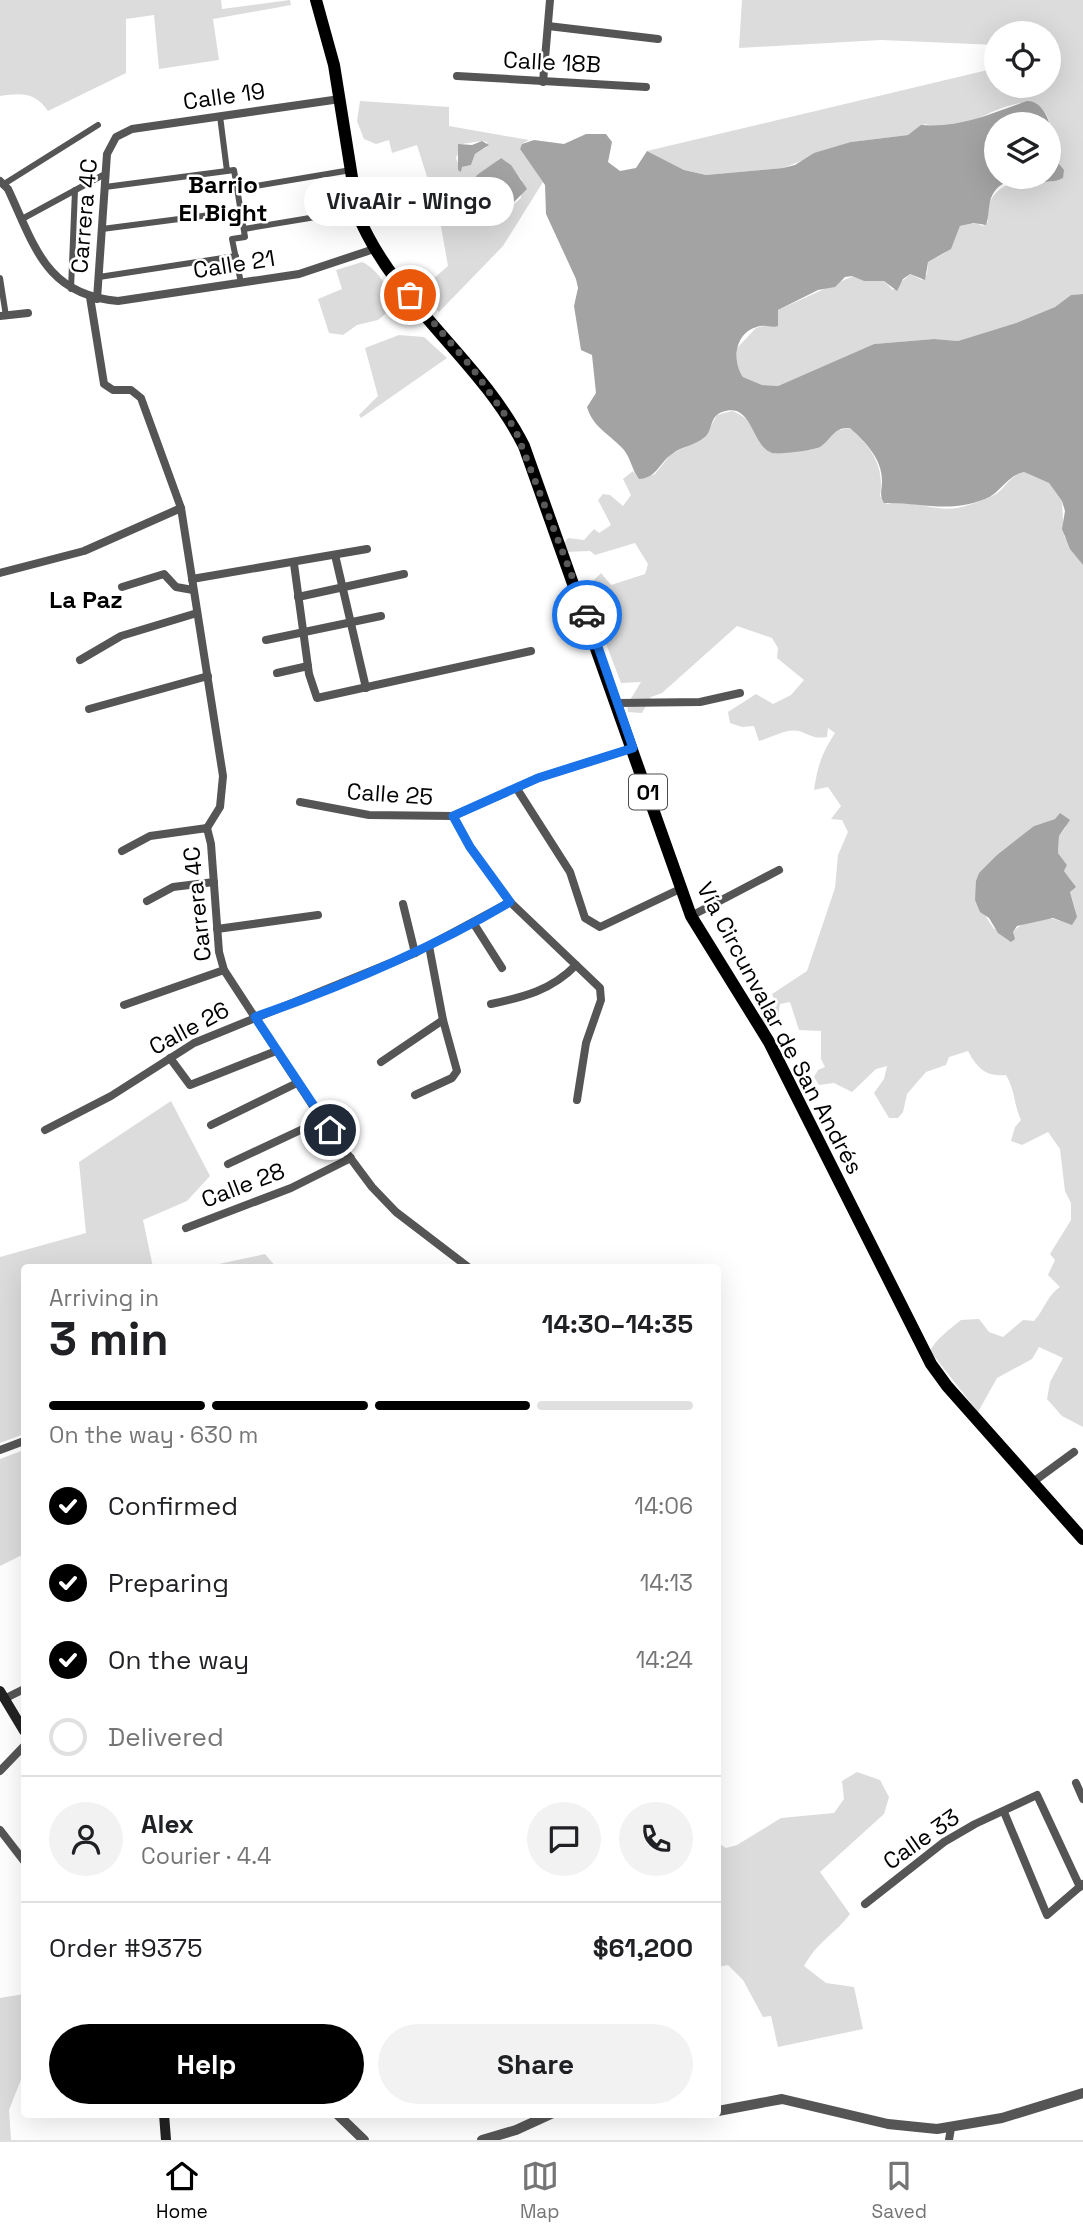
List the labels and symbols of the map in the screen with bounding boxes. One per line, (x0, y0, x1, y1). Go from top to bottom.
street label: Calle 18B (502, 44, 602, 80)
street label: Calle 19 (181, 75, 267, 117)
street label: Carrera 4C (64, 157, 104, 275)
district label: Barrio El Bight (179, 169, 267, 228)
callout: VivaAir - Wingo (305, 176, 515, 225)
street label: Calle 21 (191, 243, 277, 285)
pin (380, 265, 440, 325)
courier (552, 580, 622, 650)
district label: La Paz (49, 584, 123, 615)
road number: 01 (629, 774, 667, 810)
street label: Calle 25 (346, 776, 434, 812)
street label: Carrera 4C (176, 845, 218, 963)
street label: Vía Circunvalar de San Andrés (690, 877, 870, 1179)
street label: Calle 26 (144, 994, 234, 1062)
pin (300, 1100, 360, 1160)
street label: Calle 28 (197, 1155, 289, 1215)
street label: Calle 33 (877, 1802, 965, 1876)

